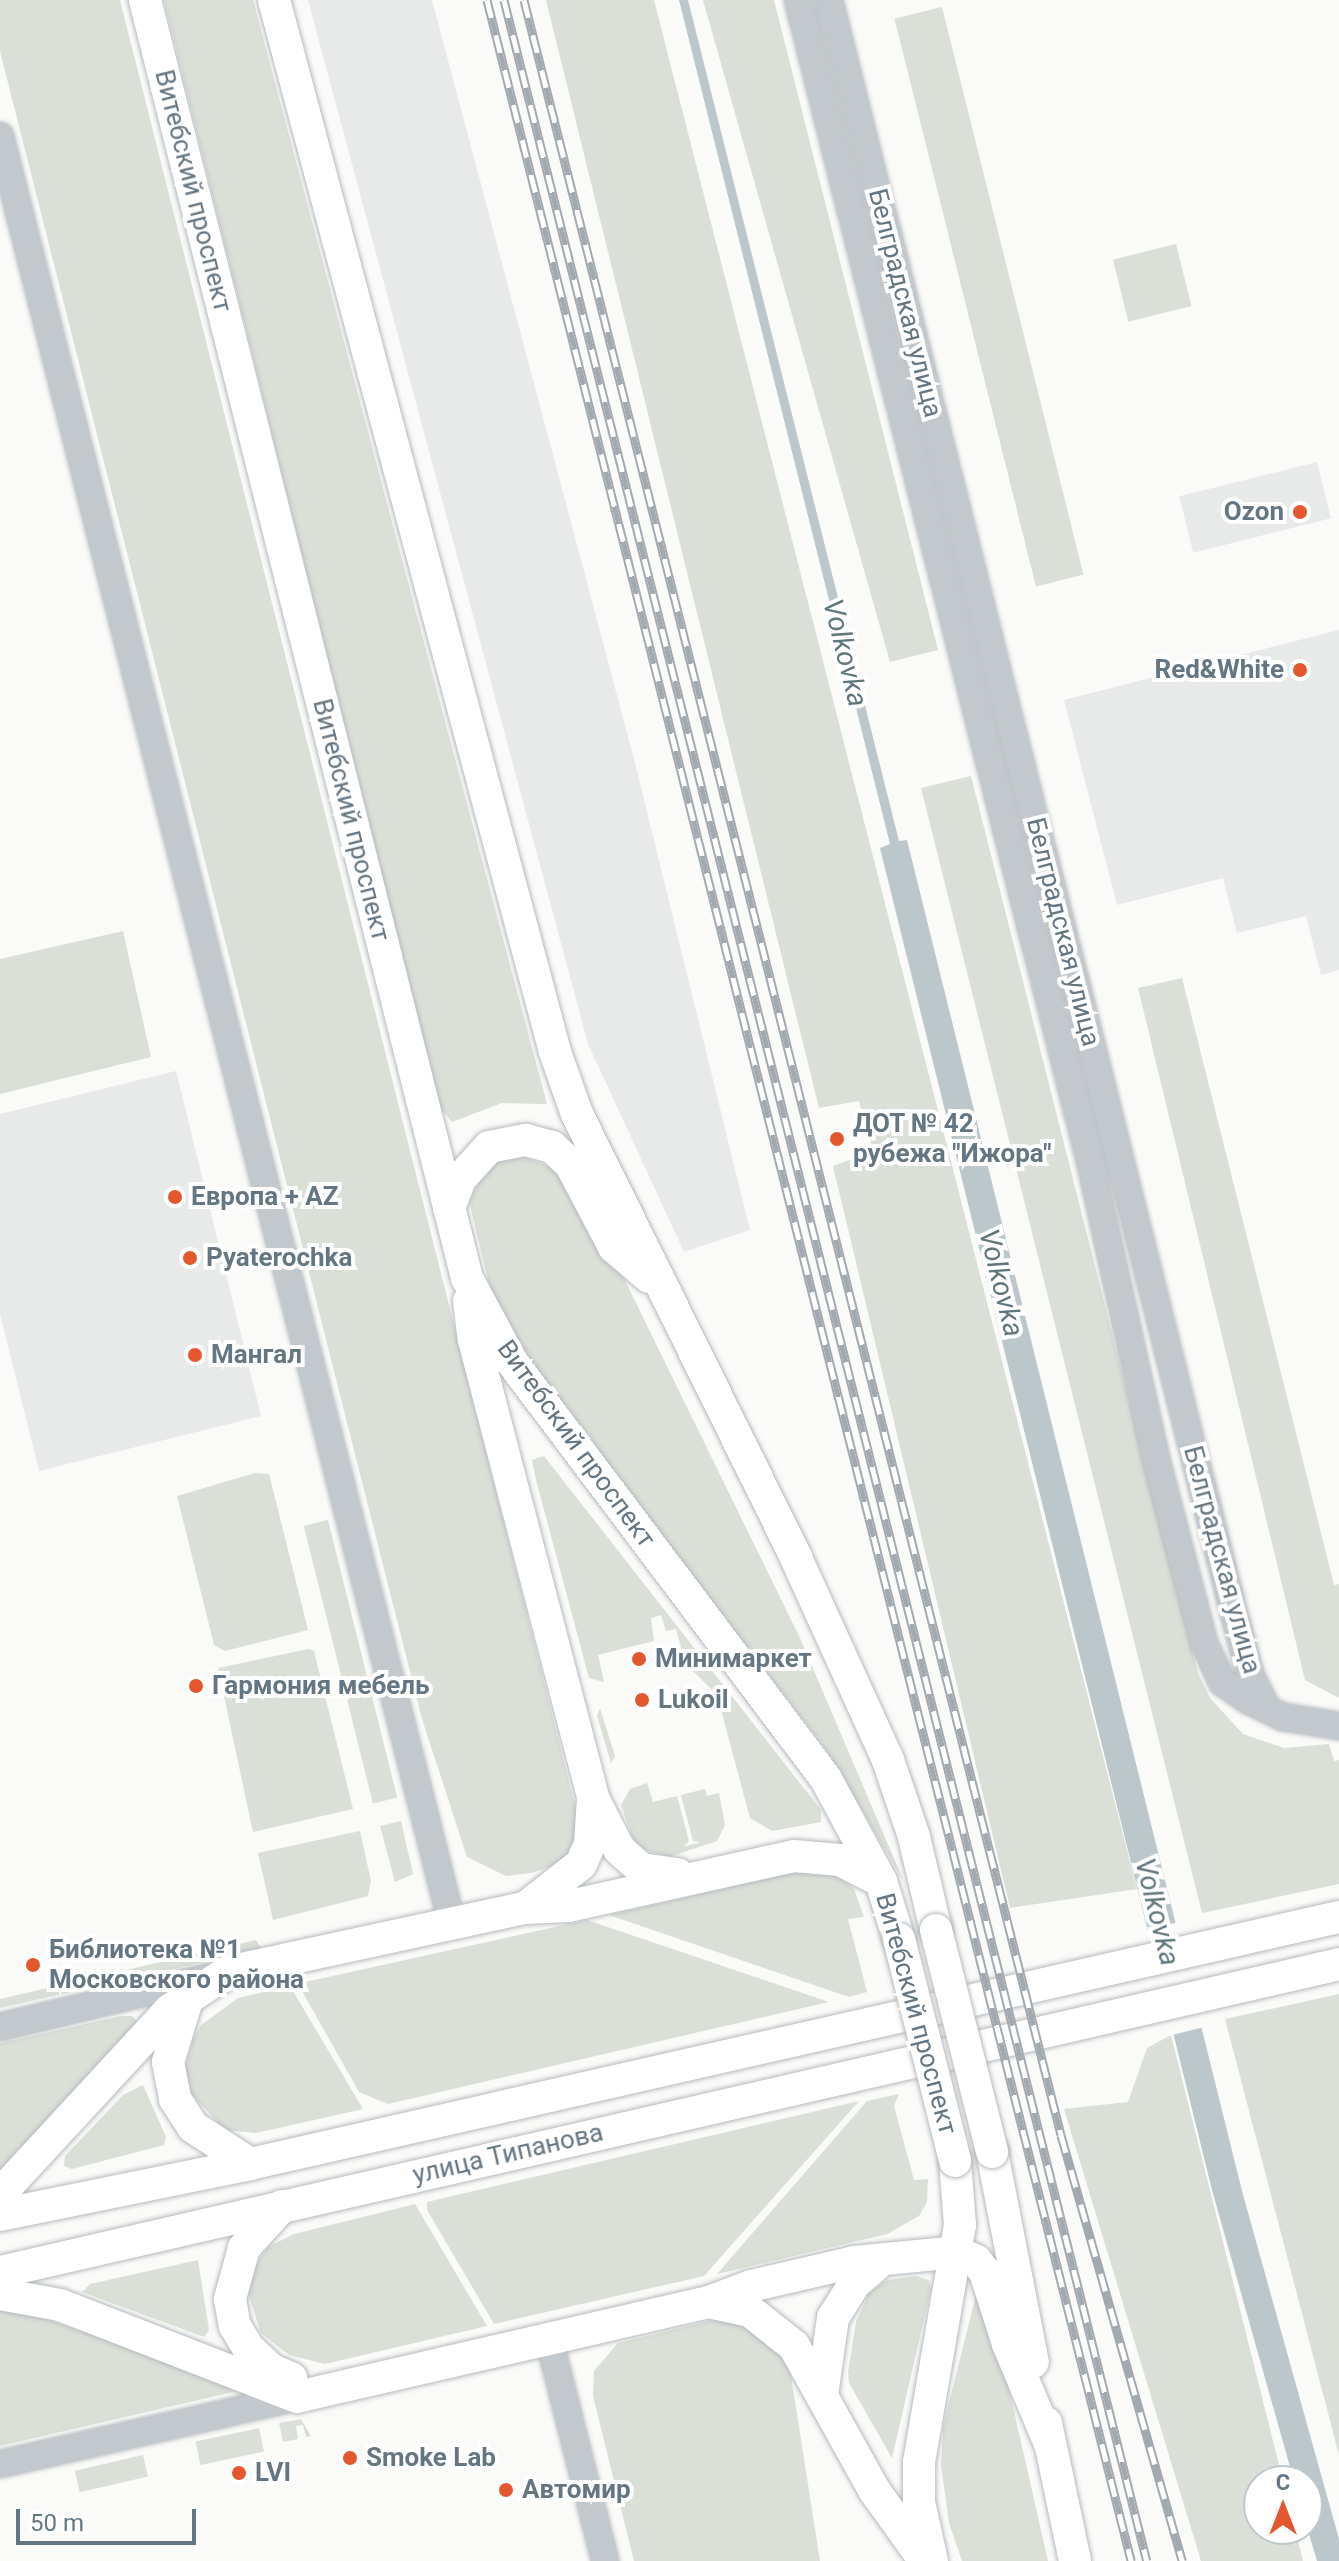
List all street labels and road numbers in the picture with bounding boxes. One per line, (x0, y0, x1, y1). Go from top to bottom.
street label: Витебский проспект (148, 67, 238, 315)
street label: Белградская улица (862, 185, 948, 421)
street label: Витебский проспект (306, 696, 396, 944)
street label: Белградская улица (1020, 814, 1106, 1050)
street label: Витебский проспект (490, 1334, 662, 1554)
street label: Белградская улица (1177, 1443, 1267, 1677)
street label: Витебский проспект (869, 1890, 963, 2138)
street label: улица Типанова (410, 2117, 606, 2191)

